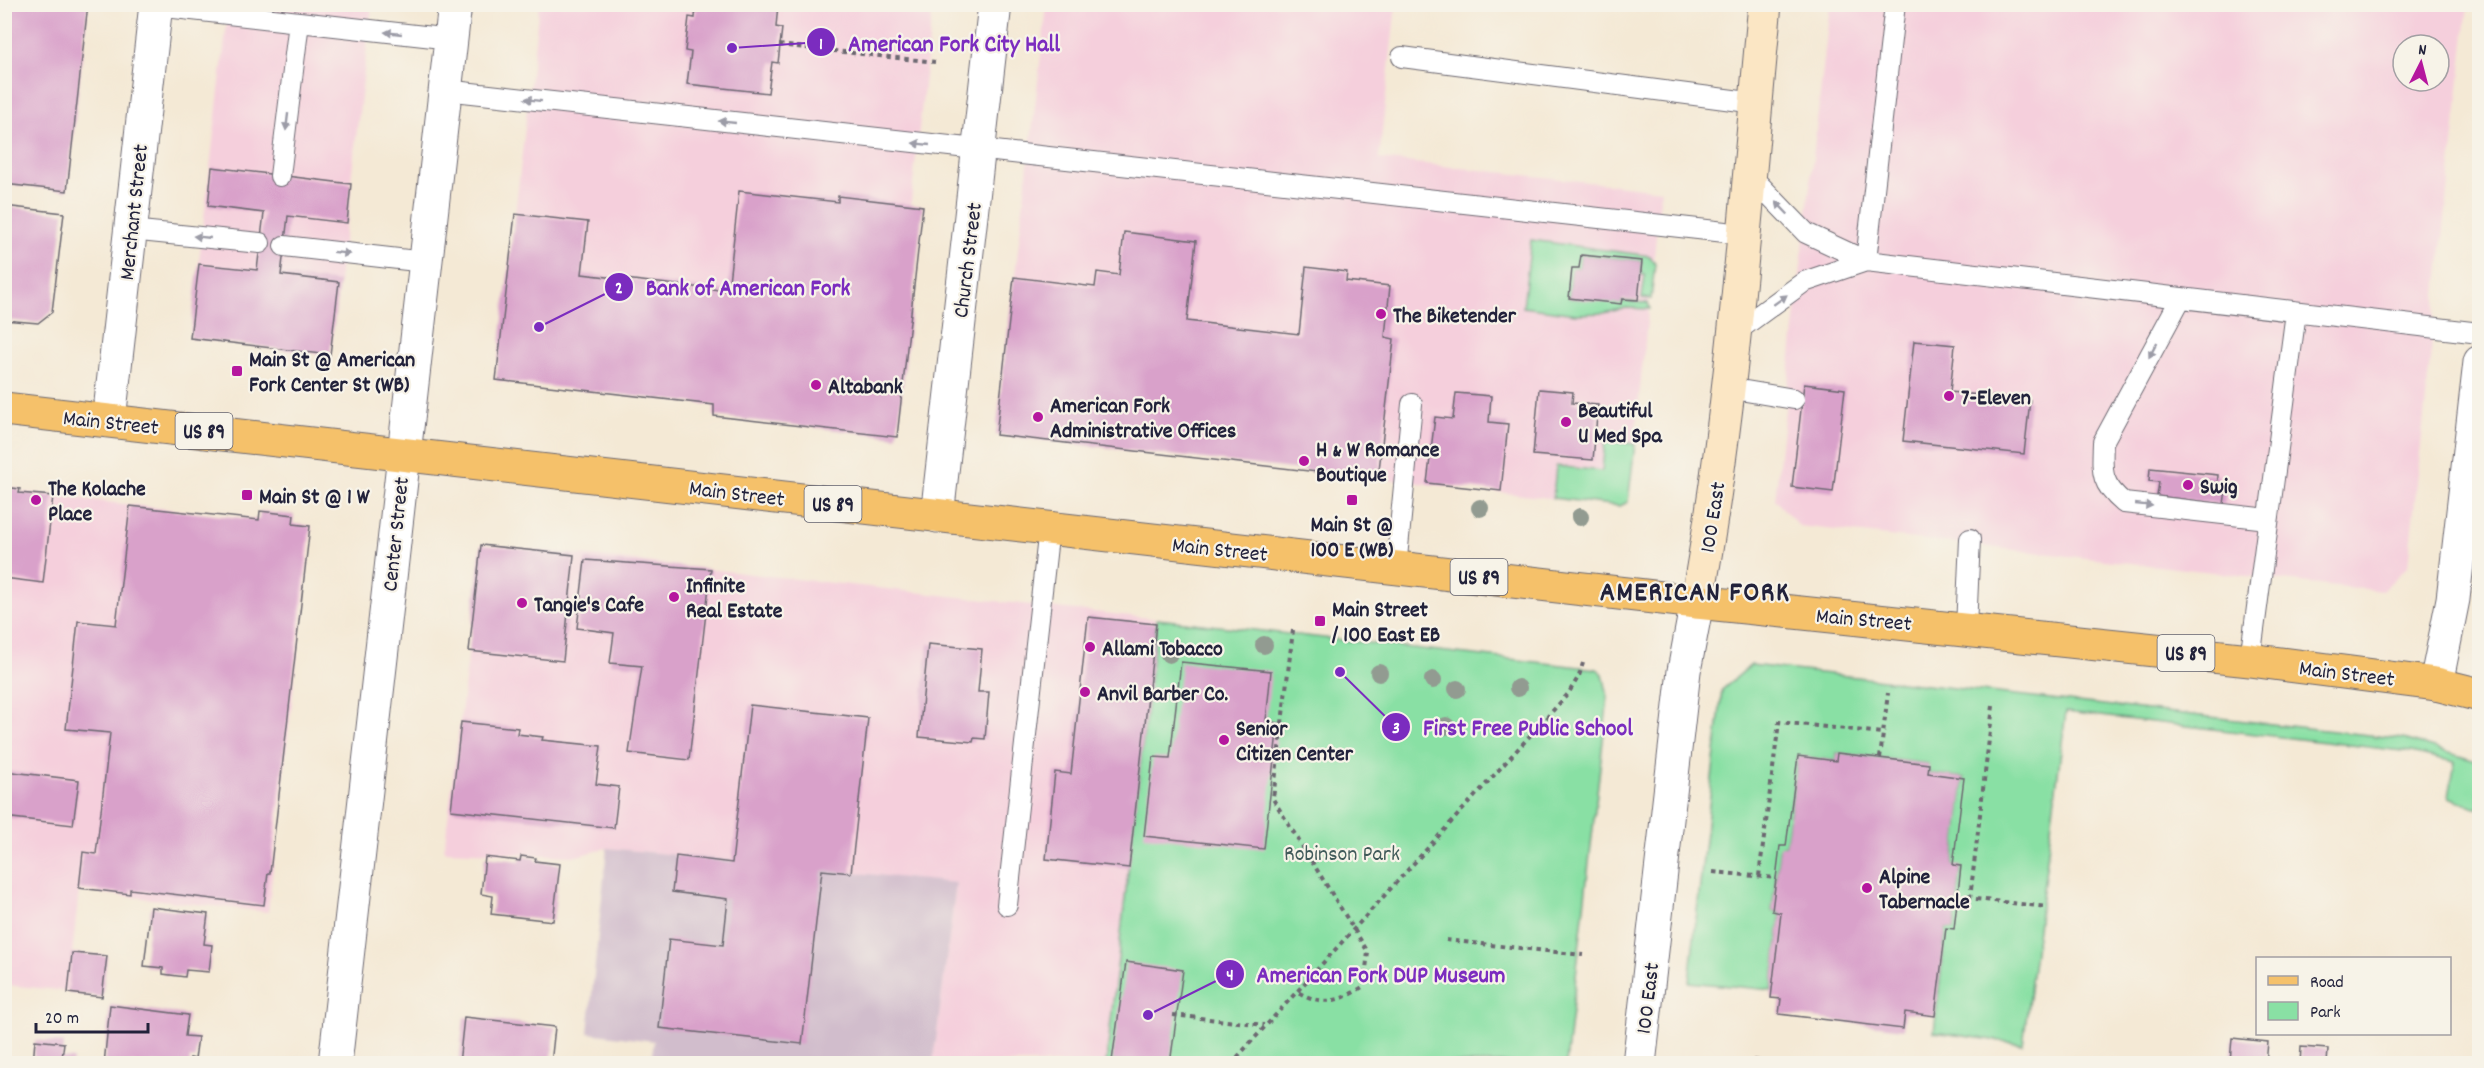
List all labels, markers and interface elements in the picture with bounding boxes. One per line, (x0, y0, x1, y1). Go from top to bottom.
callout: American Fork City Hall (806, 21, 1072, 63)
one-way arrow (383, 28, 402, 38)
text: American Fork City Hall (848, 29, 1060, 63)
text: 1 (819, 33, 823, 58)
north arrow (2391, 33, 2451, 93)
text: N (2417, 39, 2428, 62)
one-way arrow (523, 95, 542, 105)
one-way arrow (282, 113, 291, 132)
one-way arrow (717, 117, 736, 127)
one-way arrow (911, 139, 930, 149)
street label: Merchant Street (113, 143, 158, 282)
one-way arrow (1775, 200, 1789, 215)
street label: Church Street (947, 201, 992, 320)
one-way arrow (192, 232, 211, 242)
one-way arrow (333, 248, 352, 257)
callout: Bank of American Fork (604, 266, 863, 308)
text: Bank of American Fork (646, 273, 851, 307)
text: 2 (615, 277, 623, 302)
one-way arrow (1773, 294, 1788, 306)
place label: The Biketender (1393, 302, 1517, 333)
marker: The Biketender (1374, 307, 1388, 321)
one-way arrow (2148, 341, 2158, 358)
place label: Main St @ American Fork Center St (WB) (249, 346, 415, 402)
marker: Main St @ American Fork Center St (WB) (230, 364, 244, 378)
place label: Altabank (828, 373, 903, 404)
marker: Altabank (809, 378, 823, 392)
place label: 7-Eleven (1961, 384, 2031, 415)
marker: 7-Eleven (1942, 389, 1956, 403)
place label: American Fork Administrative Offices (1050, 392, 1236, 448)
place label: Beautiful U Med Spa (1578, 397, 1662, 453)
street label: Main Street (61, 404, 160, 445)
marker: American Fork Administrative Offices (1031, 410, 1045, 424)
road number: US 89 (176, 413, 232, 449)
marker: Beautiful U Med Spa (1559, 415, 1573, 429)
place label: H & W Romance Boutique (1316, 436, 1440, 492)
marker: H & W Romance Boutique (1297, 454, 1311, 468)
place label: Swig (2200, 473, 2238, 504)
street label: Main Street (687, 474, 786, 517)
place label: The Kolache Place (48, 475, 146, 531)
street label: Center Street (376, 475, 419, 593)
marker: Swig (2181, 478, 2195, 492)
street label: 100 East (1694, 480, 1735, 555)
place label: Main St @ 1 W (259, 483, 371, 514)
road number: US 89 (804, 486, 862, 522)
marker: Main St @ 1 W (240, 488, 254, 502)
marker: The Kolache Place (29, 493, 43, 507)
marker: Main St @ 100 E (WB) (1345, 493, 1359, 507)
one-way arrow (2135, 500, 2154, 510)
place label: Main St @ 100 E (WB) (1311, 511, 1394, 567)
street label: Main Street (1170, 531, 1269, 572)
road number: US 89 (1450, 559, 1508, 595)
place label: Infinite Real Estate (686, 572, 783, 628)
district label: AMERICAN FORK (1600, 575, 1790, 615)
marker: Infinite Real Estate (667, 590, 681, 604)
place label: Tangie's Cafe (534, 591, 644, 622)
marker: Tangie's Cafe (515, 596, 529, 610)
place label: Main Street / 100 East EB (1331, 596, 1440, 652)
street label: Main Street (1815, 602, 1913, 641)
marker: Main Street / 100 East EB (1313, 614, 1327, 628)
place label: Allami Tobacco (1102, 635, 1223, 666)
road number: US 89 (2158, 635, 2214, 671)
marker: Allami Tobacco (1083, 640, 1097, 654)
street label: Main Street (2297, 654, 2396, 697)
place label: Anvil Barber Co. (1097, 680, 1229, 711)
marker: Anvil Barber Co. (1078, 685, 1092, 699)
callout: First Free Public School (1381, 706, 1645, 748)
text: First Free Public School (1423, 713, 1633, 747)
place label: Senior Citizen Center (1236, 715, 1354, 771)
text: 3 (1392, 717, 1400, 742)
marker: Senior Citizen Center (1217, 733, 1231, 747)
park label: Robinson Park (1284, 840, 1400, 871)
place label: Alpine Tabernacle (1879, 863, 1970, 919)
marker: Alpine Tabernacle (1860, 881, 1874, 895)
callout: American Fork DUP Museum (1215, 953, 1518, 995)
legend (2256, 957, 2451, 1035)
text: American Fork DUP Museum (1257, 960, 1505, 994)
street label: 100 East (1630, 961, 1669, 1036)
text: 4 (1226, 964, 1234, 989)
text: Road (2310, 971, 2344, 996)
scale bar (36, 996, 148, 1034)
text: Park (2310, 1001, 2341, 1026)
text: 20 m (45, 1007, 79, 1032)

